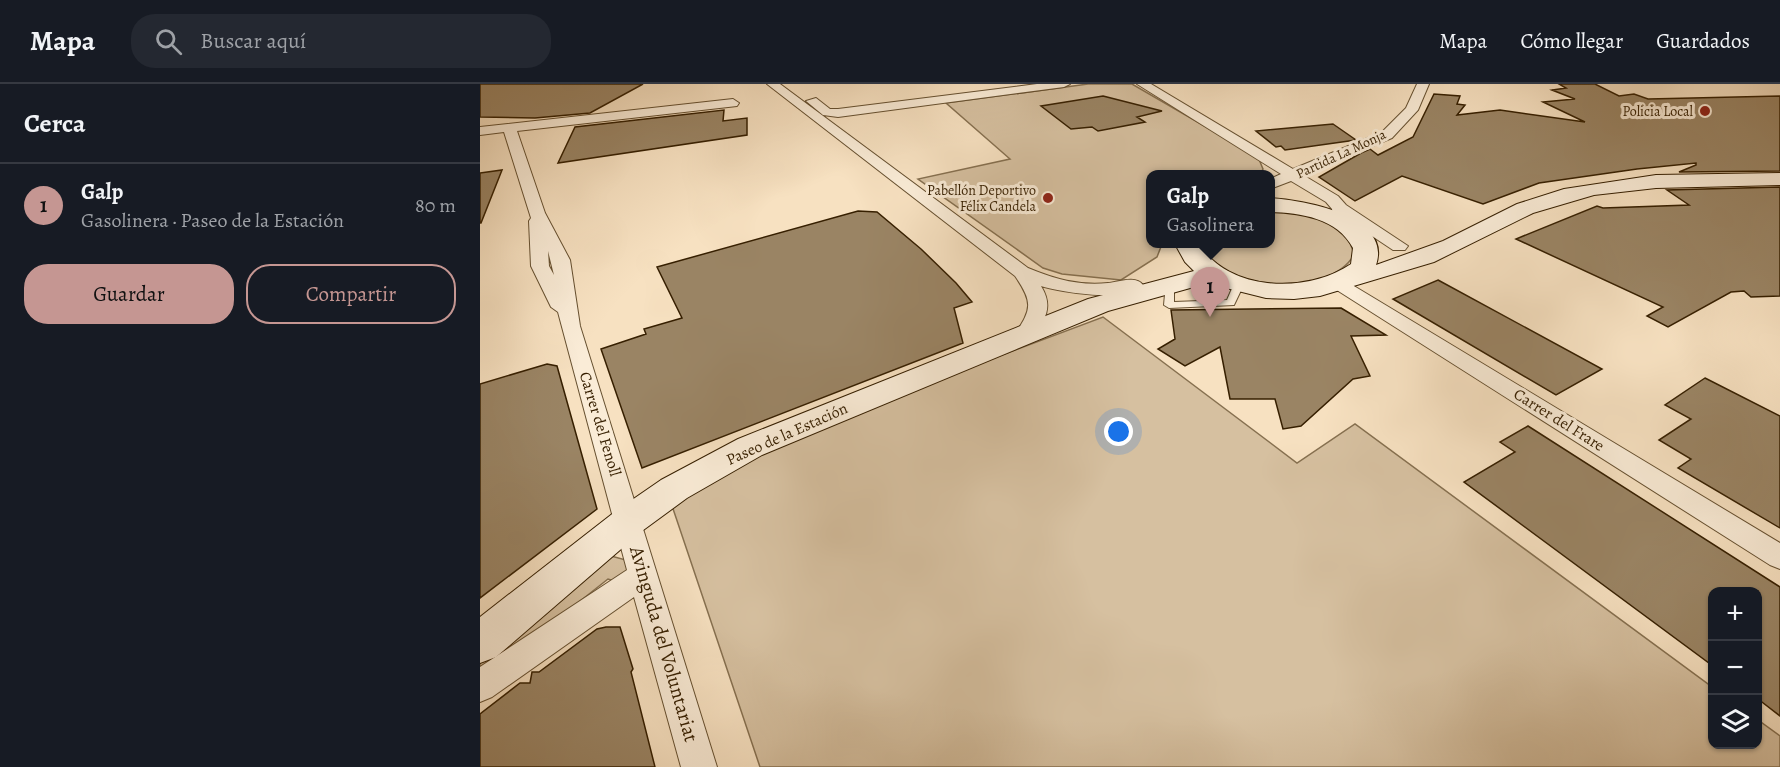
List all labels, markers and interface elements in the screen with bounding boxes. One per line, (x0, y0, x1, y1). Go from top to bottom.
search box (131, 14, 551, 68)
text: Mapa (30, 22, 95, 60)
icon: search (152, 25, 185, 58)
text: Buscar aquí (200, 26, 306, 56)
text: Mapa (1439, 27, 1487, 55)
text: Cómo llegar (1520, 27, 1623, 55)
text: Guardados (1656, 27, 1750, 55)
place label: Policia Local (1623, 102, 1694, 121)
marker: Policia Local (1698, 104, 1712, 118)
text: Cerca (24, 106, 86, 141)
street label: Partida La Monja (1293, 125, 1390, 183)
popup (1146, 170, 1275, 248)
text: Galp (81, 177, 123, 207)
place label: Pabellón Deportivo Félix Candela (927, 181, 1036, 216)
text: Galp (1167, 181, 1209, 211)
marker: Pabellón Deportivo Félix Candela (1041, 191, 1055, 205)
text: 1 (40, 192, 47, 219)
text: 80 m (415, 192, 456, 219)
text: Gasolinera · Paseo de la Estación (81, 207, 344, 234)
text: Gasolinera (1167, 211, 1254, 238)
button: Guardar (24, 264, 234, 324)
button: Compartir (246, 264, 456, 324)
pin: 1 (1190, 268, 1230, 317)
street label: Carrer del Fenoll (574, 369, 626, 479)
street label: Carrer del Frare (1509, 383, 1609, 457)
street label: Paseo de la Estación (723, 397, 851, 471)
your location (1104, 417, 1133, 446)
street label: Avinguda del Voluntariat (623, 542, 705, 746)
map controls (1708, 587, 1762, 749)
button: + (1708, 587, 1762, 641)
button: − (1708, 641, 1762, 695)
button: layers (1708, 695, 1762, 749)

